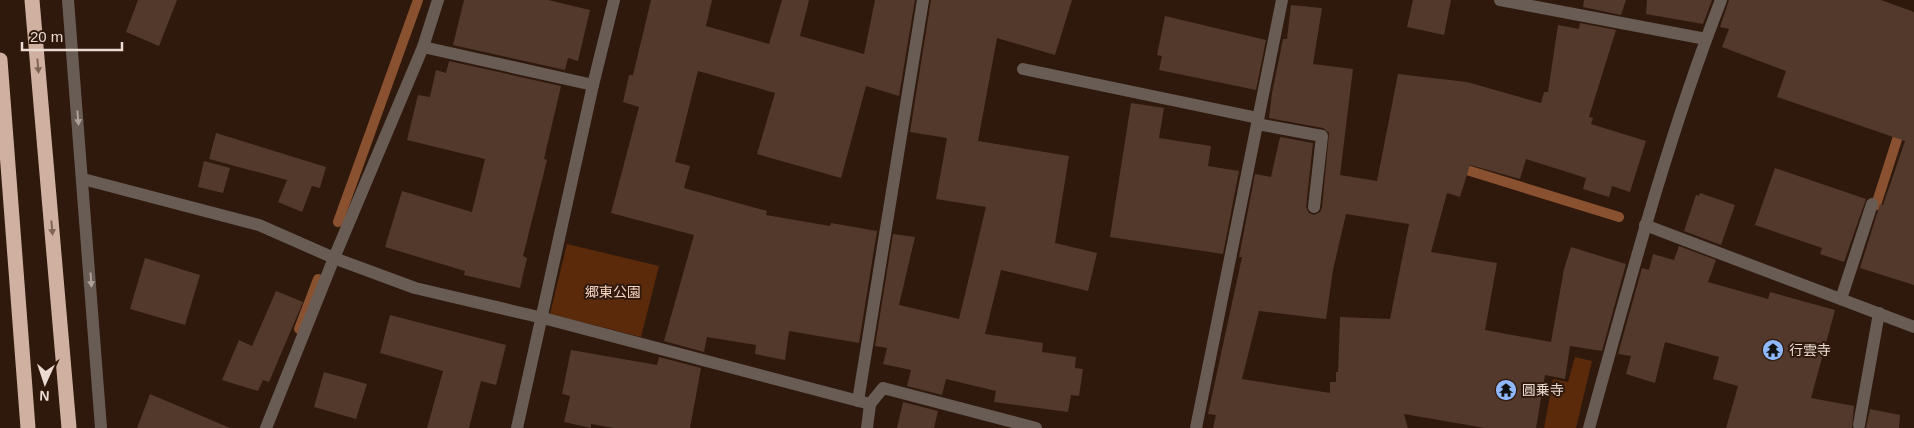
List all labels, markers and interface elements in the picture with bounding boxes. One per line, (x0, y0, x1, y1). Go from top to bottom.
scale bar (22, 20, 122, 52)
text: 20 m (30, 28, 63, 45)
one-way arrow (34, 58, 42, 74)
one-way arrow (74, 111, 82, 127)
one-way arrow (48, 220, 56, 236)
one-way arrow (87, 273, 95, 289)
park label: 郷東公園 (585, 284, 641, 300)
temple icon: 行雲寺 (1761, 338, 1785, 362)
place label: 行雲寺 (1789, 342, 1831, 358)
north arrow (20, 358, 70, 408)
temple icon: 圓乗寺 (1494, 378, 1518, 402)
place label: 圓乗寺 (1522, 382, 1564, 398)
text: N (39, 388, 50, 404)

